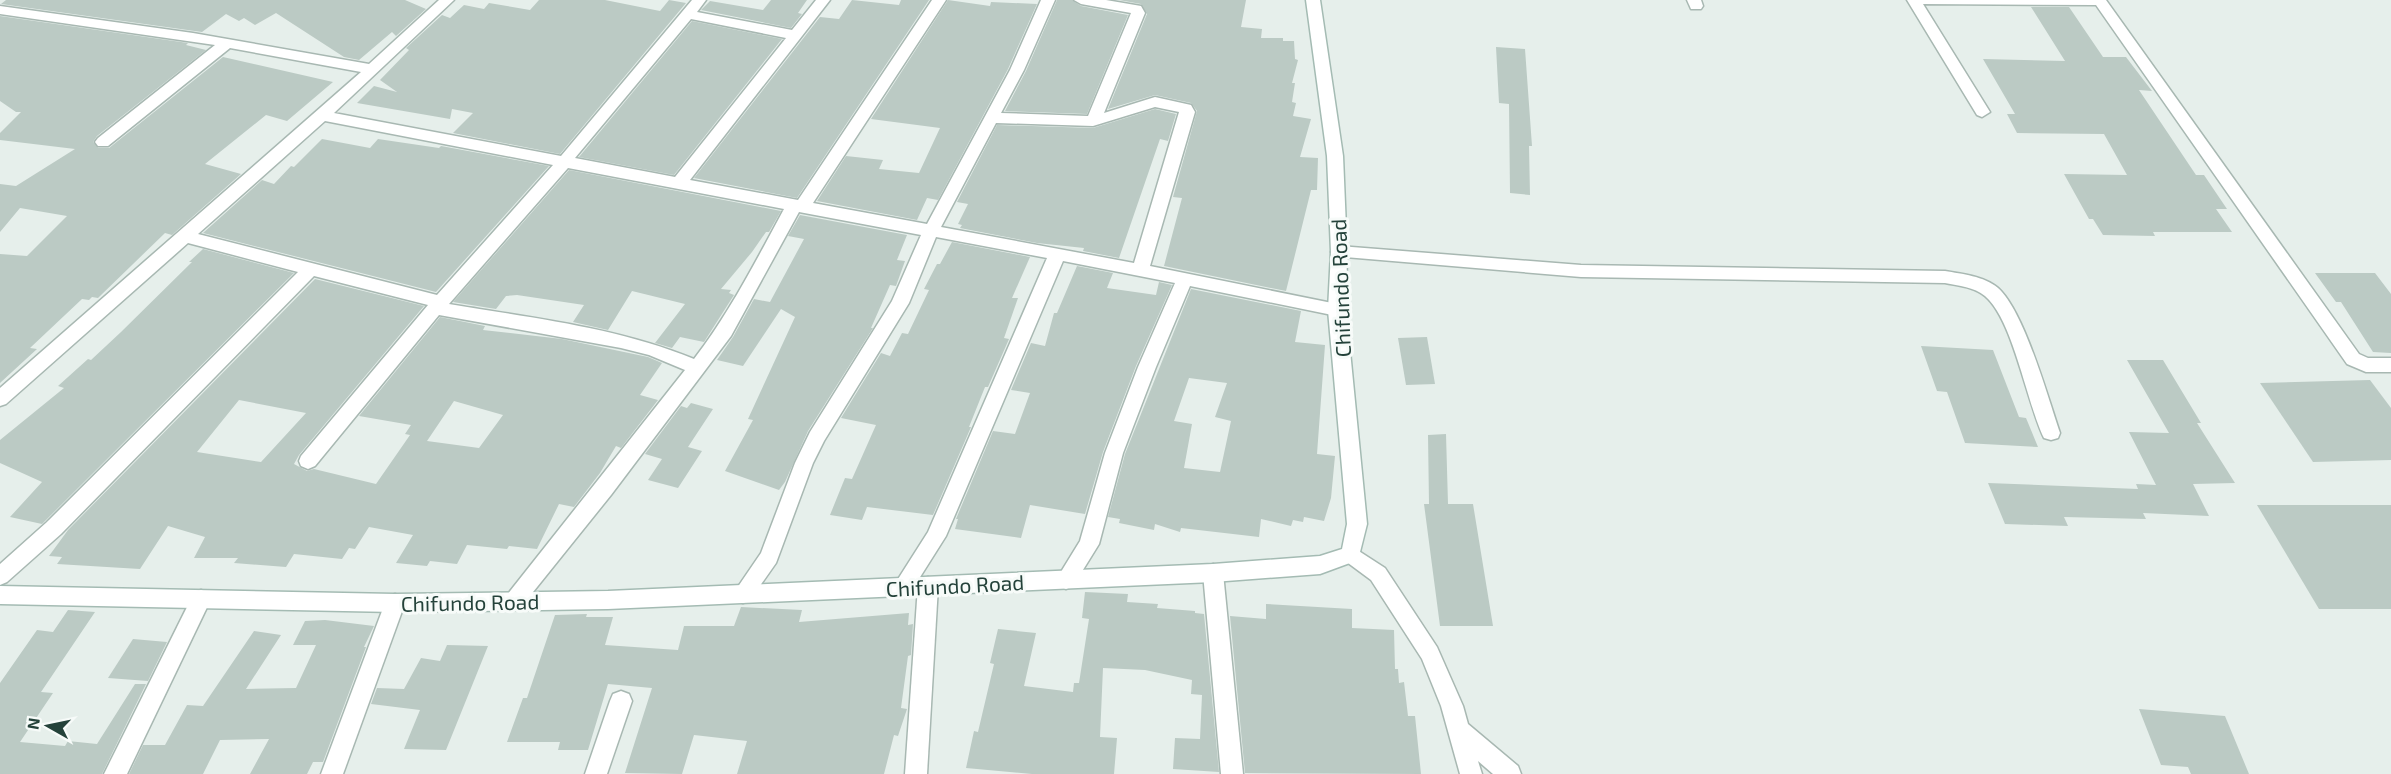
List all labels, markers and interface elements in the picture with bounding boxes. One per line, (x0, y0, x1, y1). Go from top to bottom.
street label: Chifundo Road (1325, 218, 1355, 358)
street label: Chifundo Road (885, 569, 1025, 601)
street label: Chifundo Road (401, 588, 539, 616)
north arrow (18, 696, 78, 756)
text: N (22, 716, 43, 731)

